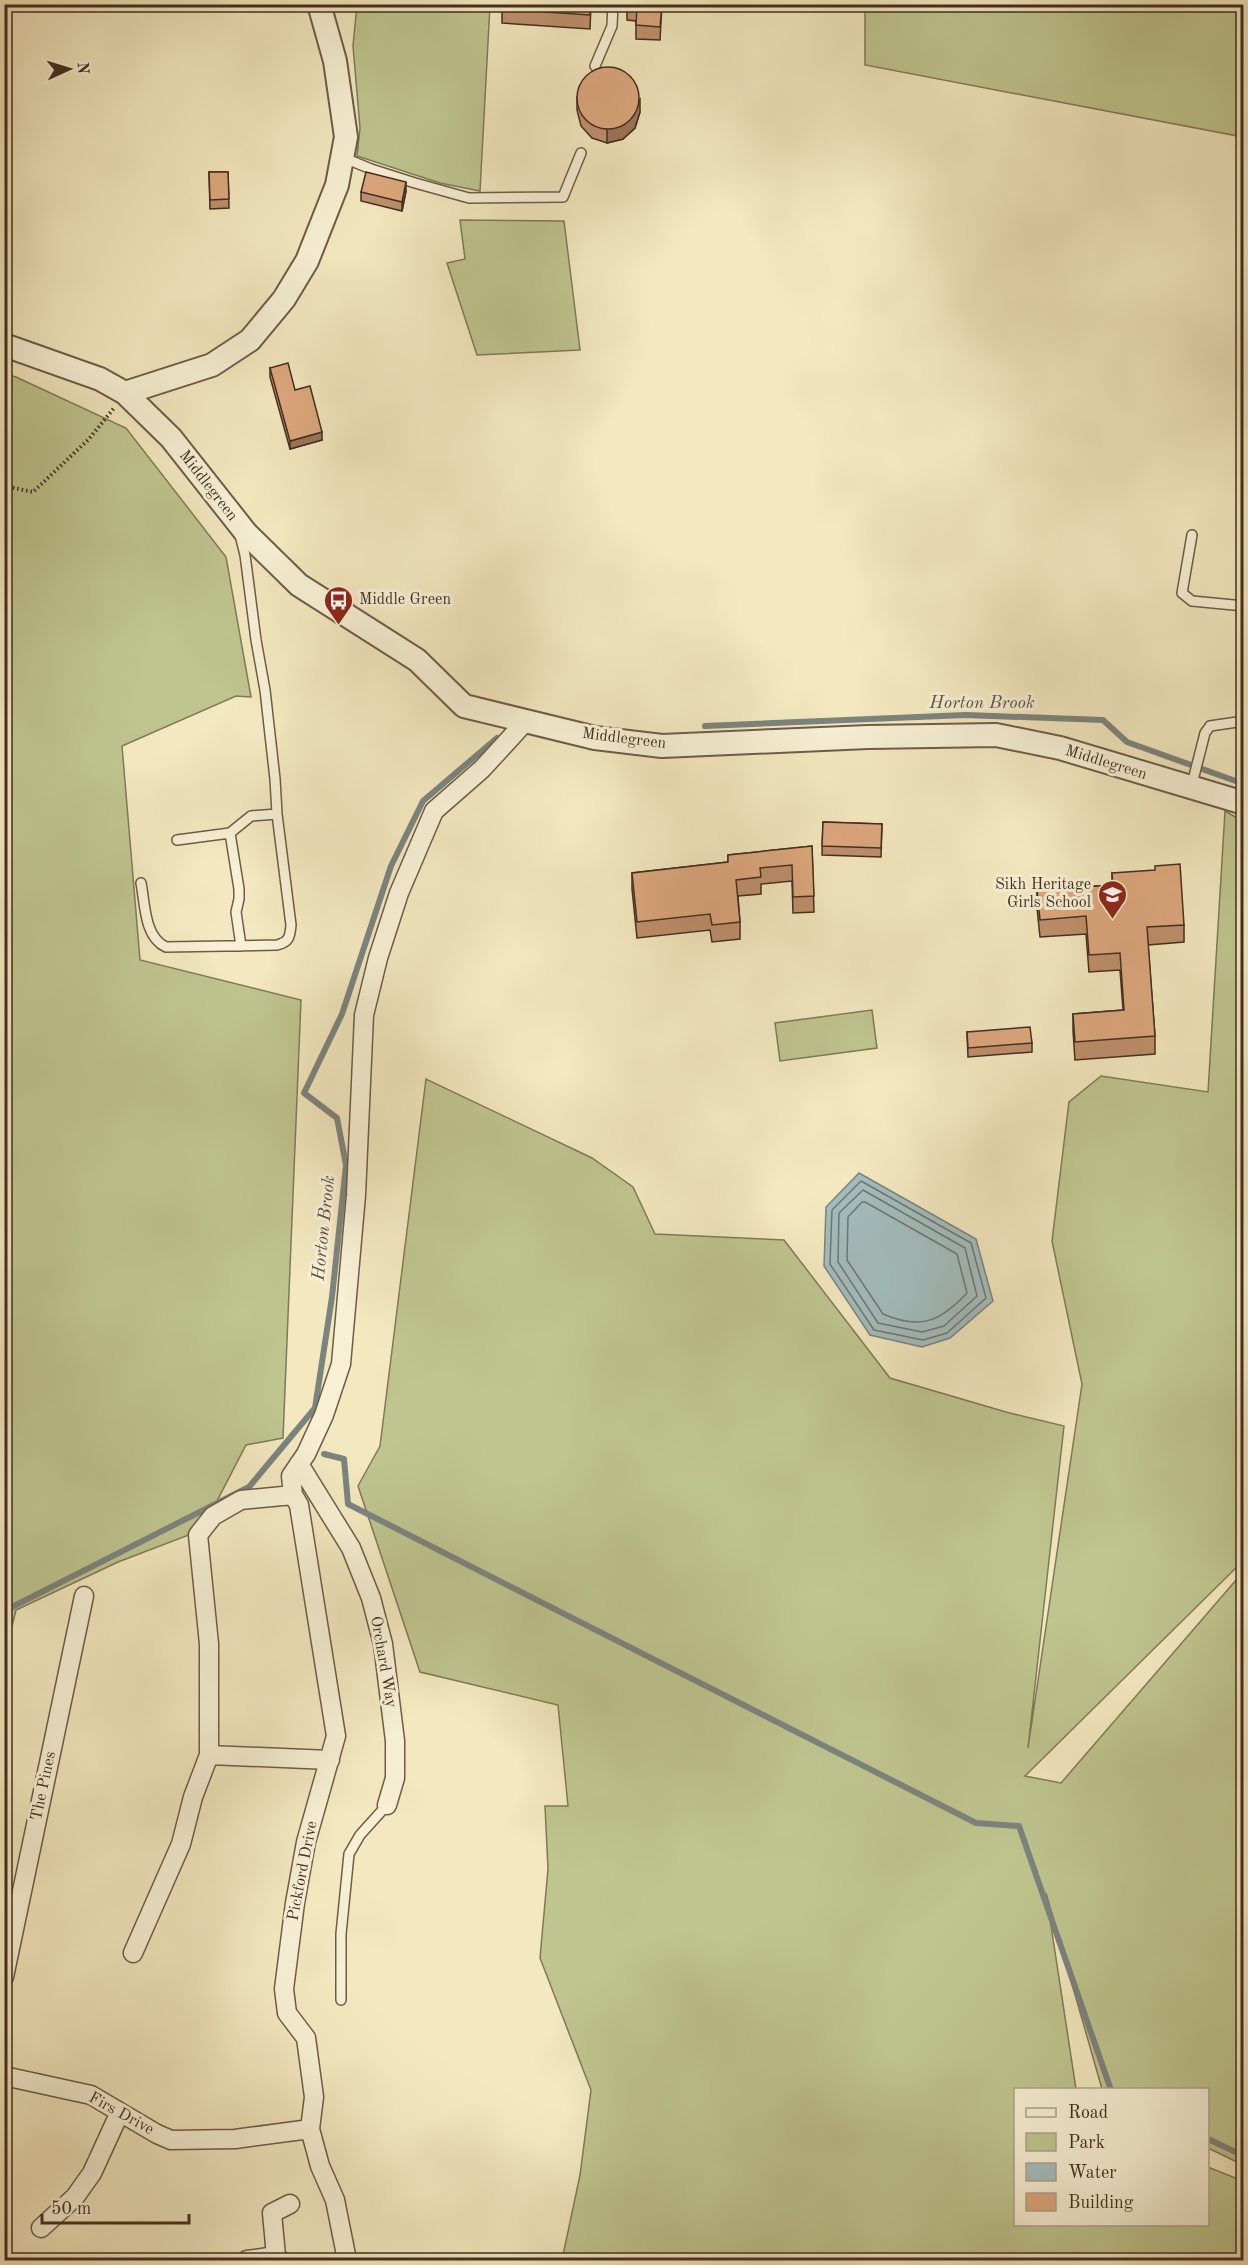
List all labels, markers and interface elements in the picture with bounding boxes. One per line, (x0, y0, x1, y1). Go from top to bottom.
north arrow (39, 39, 99, 99)
text: N (74, 61, 90, 76)
street label: Middlegreen (176, 448, 241, 525)
bus stop icon: Middle Green (322, 584, 354, 626)
place label: Middle Green (359, 592, 451, 608)
water label: Horton Brook (928, 694, 1035, 712)
street label: Middlegreen (581, 726, 667, 752)
street label: Middlegreen (1063, 743, 1149, 783)
place label: Sikh Heritage Girls School (995, 877, 1091, 911)
school or university icon: Sikh Heritage Girls School (1096, 878, 1128, 920)
water label: Horton Brook (309, 1174, 338, 1282)
street label: Orchard Way (367, 1615, 399, 1710)
street label: The Pines (29, 1750, 59, 1822)
street label: Pickford Drive (285, 1820, 321, 1922)
legend (1014, 2088, 1209, 2226)
street label: Firs Drive (86, 2090, 156, 2138)
text: Road (1068, 2104, 1108, 2122)
text: Park (1068, 2134, 1105, 2152)
text: Water (1068, 2164, 1117, 2182)
scale bar (42, 2187, 189, 2225)
text: Building (1068, 2194, 1134, 2212)
text: 50 m (51, 2200, 91, 2218)

